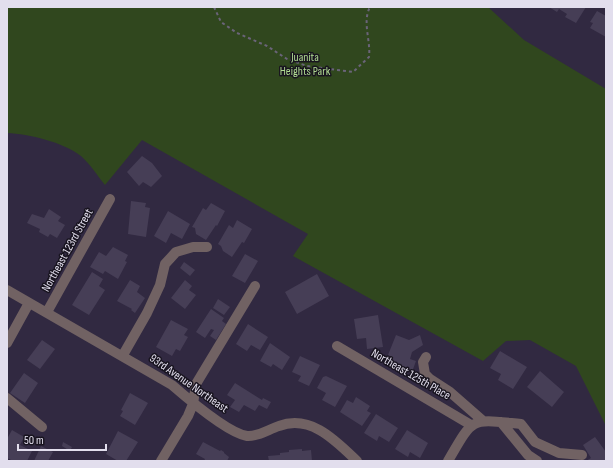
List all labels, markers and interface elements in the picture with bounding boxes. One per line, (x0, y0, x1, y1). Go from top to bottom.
park label: Juanita Heights Park (280, 50, 331, 79)
street label: Northeast 123rd Street (38, 206, 97, 294)
street label: Northeast 125th Place (368, 346, 453, 403)
street label: 93rd Avenue Northeast (146, 351, 231, 416)
scale bar (18, 426, 106, 452)
text: 50 m (24, 433, 44, 448)

